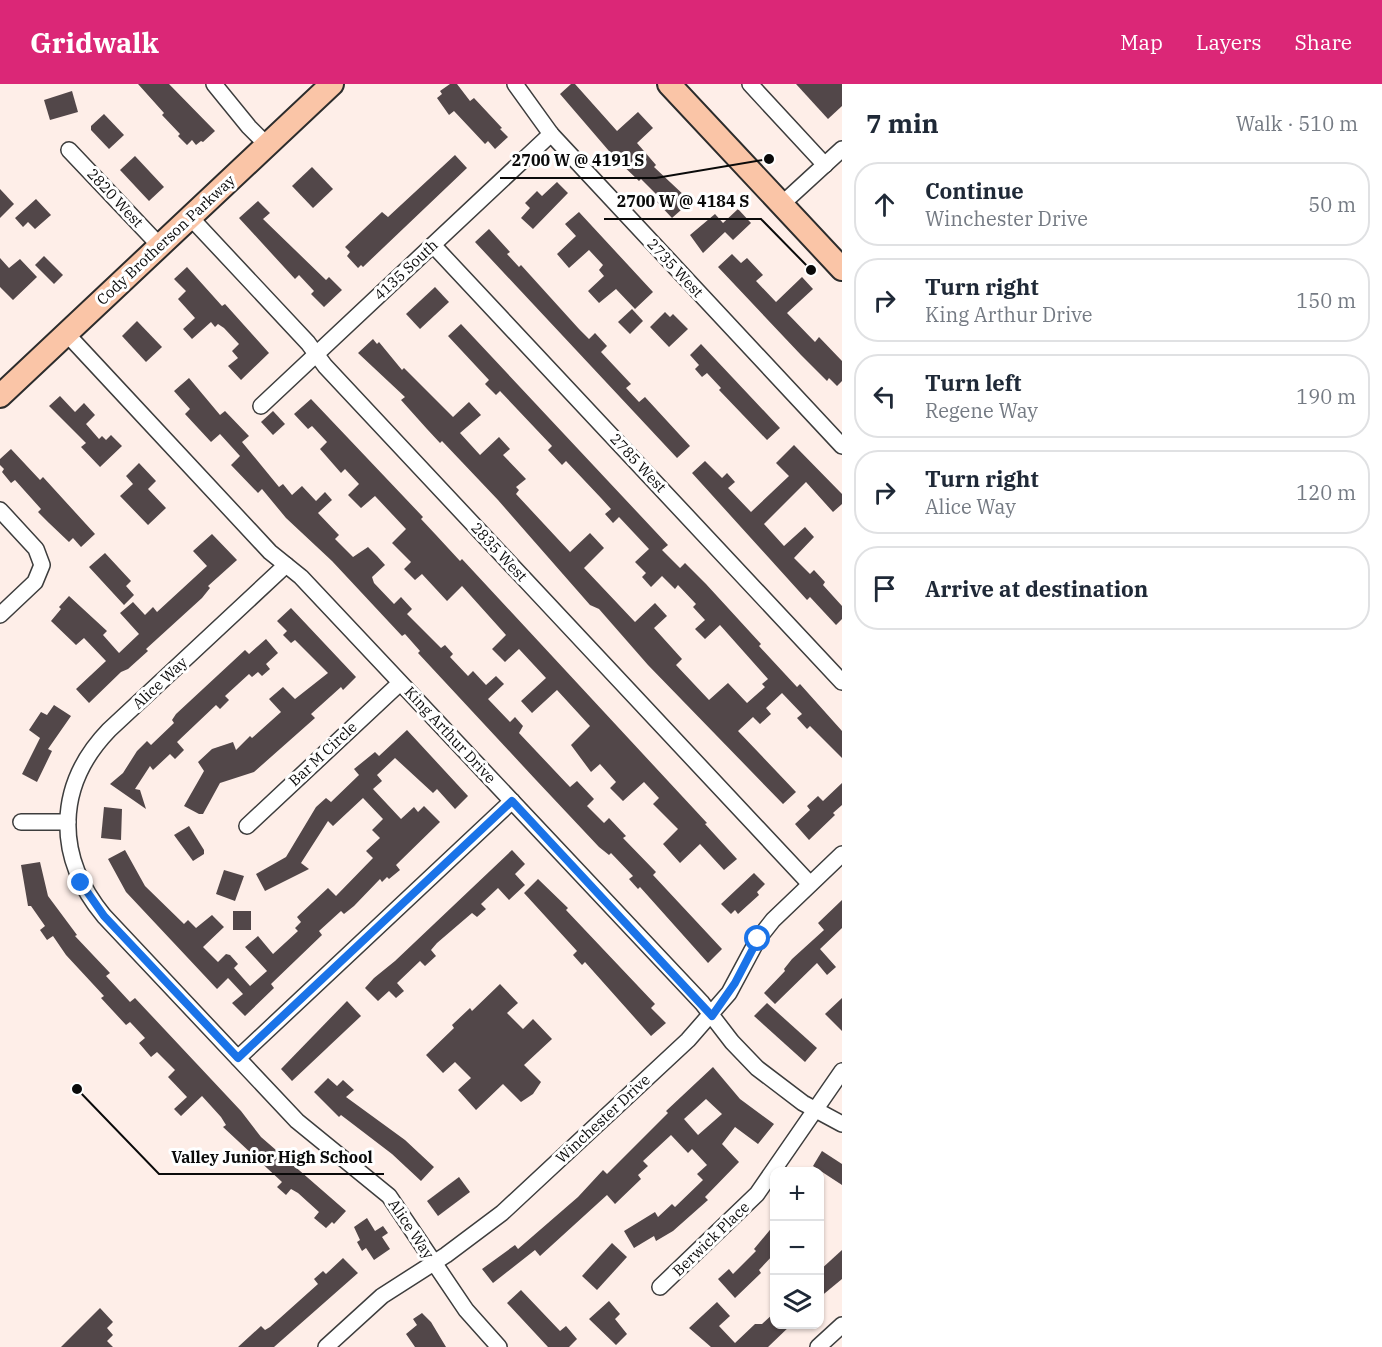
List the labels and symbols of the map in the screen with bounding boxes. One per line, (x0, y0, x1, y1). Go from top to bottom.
callout: 2700 W @ 4191 S (500, 144, 656, 178)
text: 2700 W @ 4191 S (512, 150, 644, 170)
street label: 2820 West (83, 164, 148, 231)
street label: Cody Brotherson Parkway (92, 170, 239, 309)
callout: 2700 W @ 4184 S (604, 185, 761, 219)
text: 2700 W @ 4184 S (617, 191, 749, 211)
street label: 2735 West (643, 234, 708, 301)
street label: 4135 South (370, 235, 442, 304)
street label: 2785 West (606, 429, 671, 496)
street label: 2835 West (467, 518, 532, 585)
street label: Alice Way (128, 652, 191, 713)
street label: King Arthur Drive (401, 682, 500, 787)
street label: Bar M Circle (285, 717, 361, 790)
route end (67, 869, 93, 895)
route start (744, 925, 770, 951)
street label: Winchester Drive (551, 1070, 654, 1167)
callout: Valley Junior High School (159, 1140, 384, 1174)
text: Valley Junior High School (171, 1147, 373, 1167)
street label: Alice Way (384, 1195, 438, 1262)
street label: Berwick Place (668, 1197, 753, 1280)

